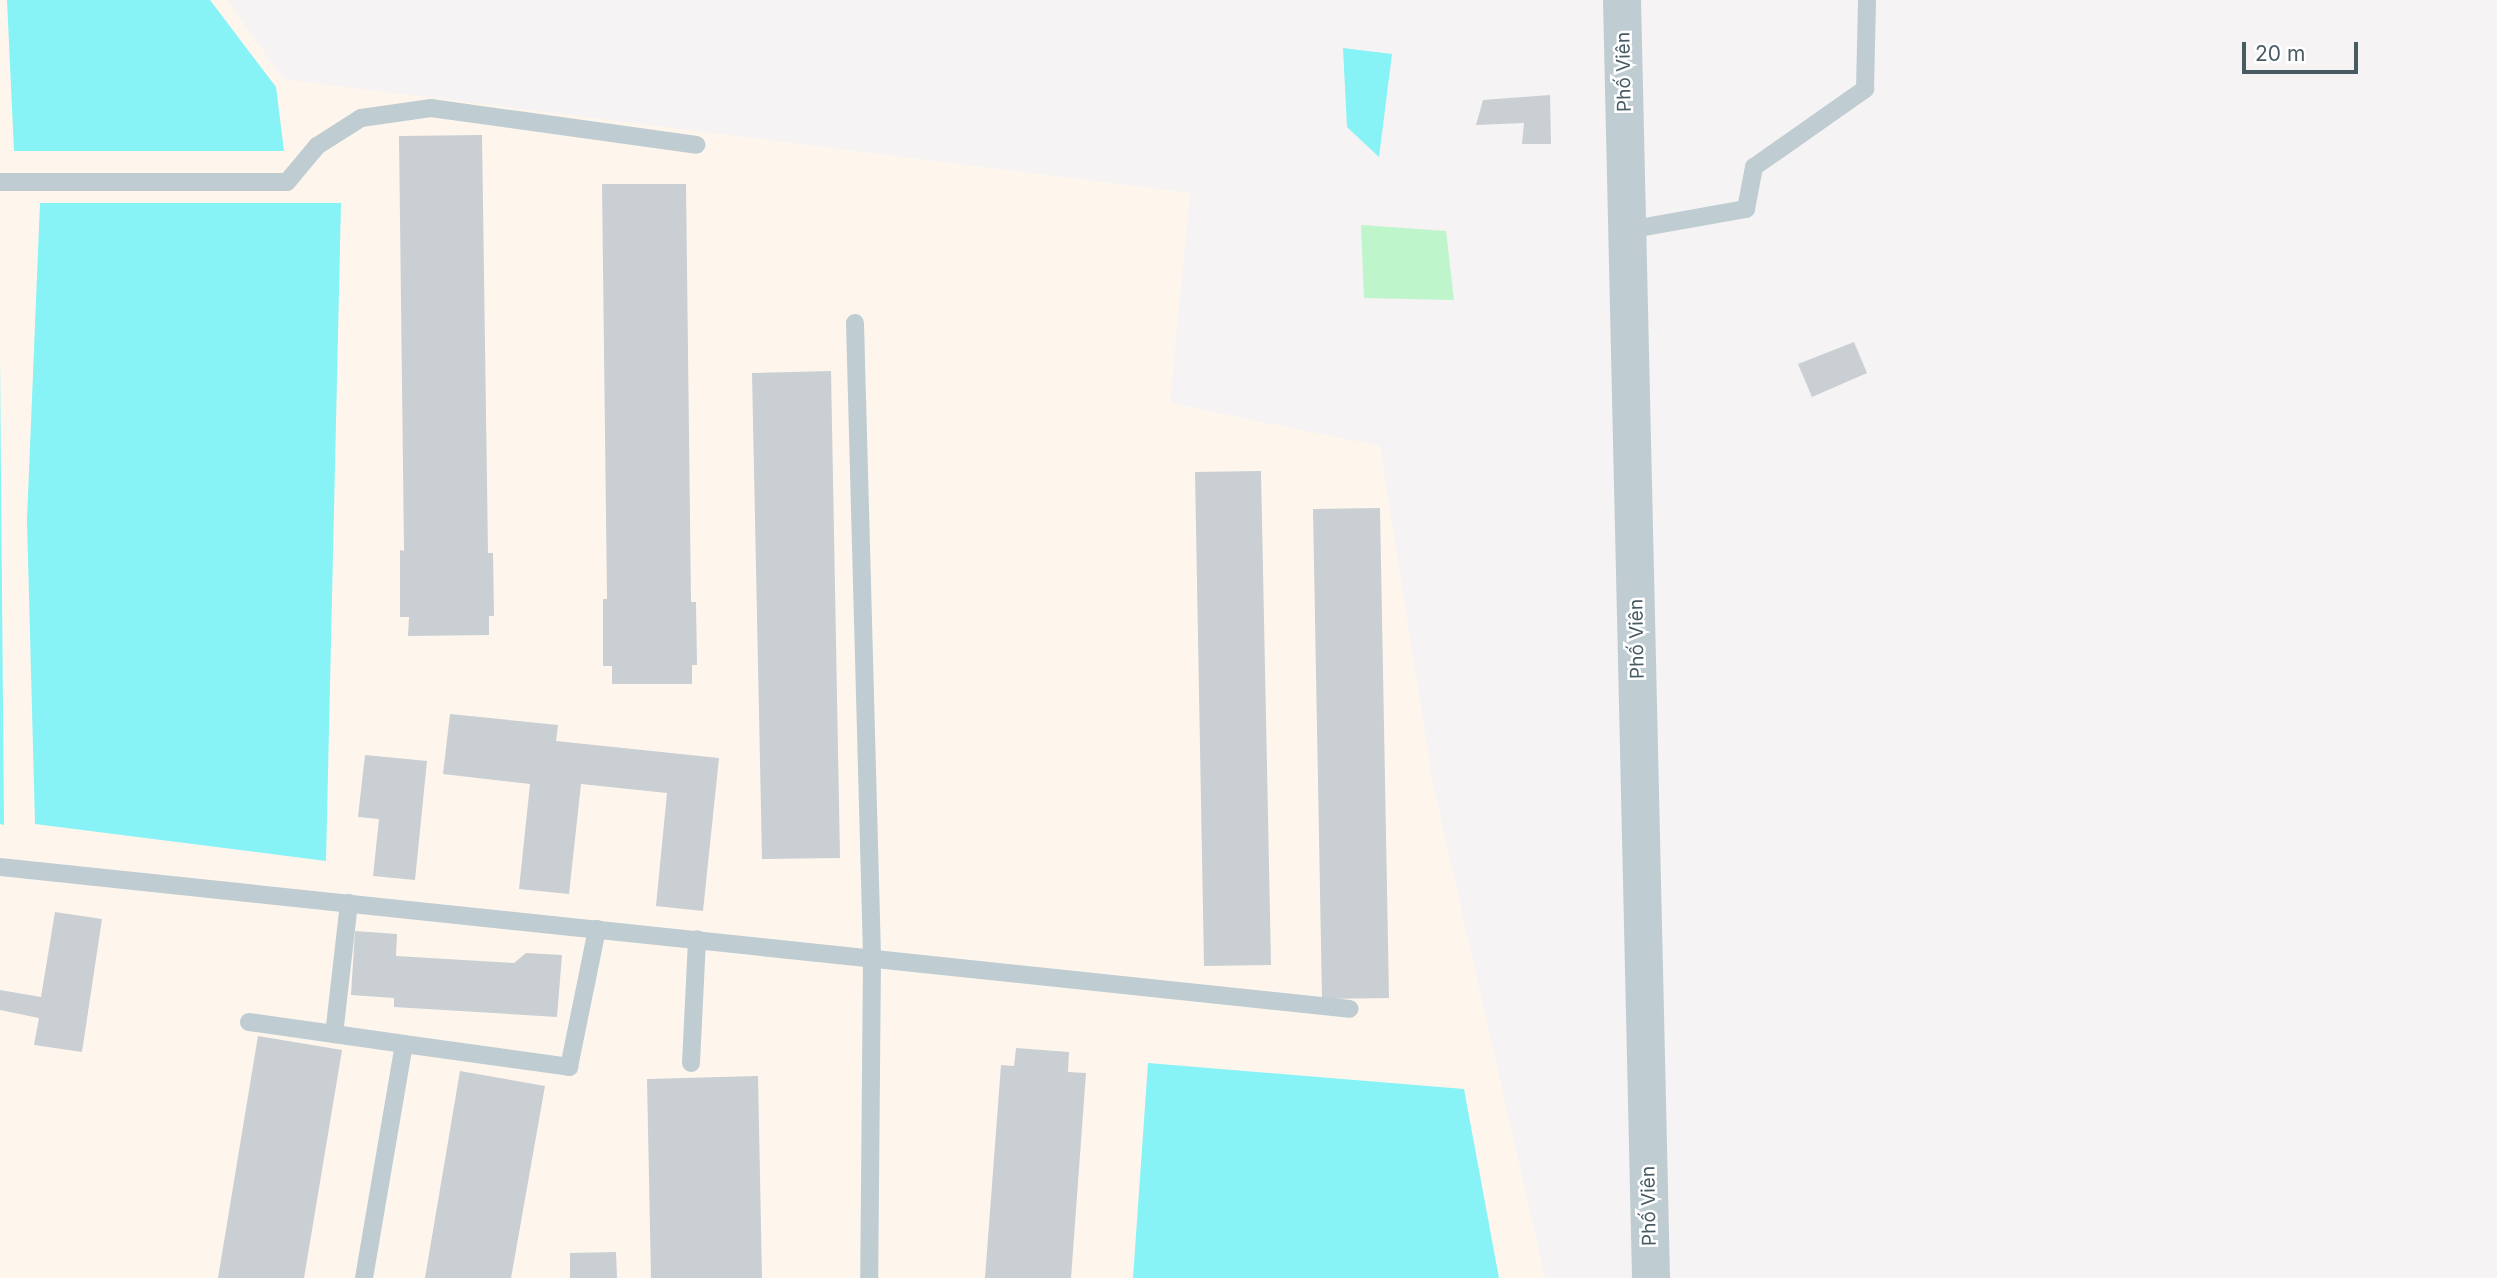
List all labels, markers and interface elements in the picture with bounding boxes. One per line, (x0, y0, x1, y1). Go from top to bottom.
scale bar (2245, 28, 2360, 72)
street label: Phố Viên (1612, 32, 1636, 112)
text: 20 m (2255, 41, 2305, 66)
street label: Phố Viên (1625, 599, 1649, 679)
street label: Phố Viên (1637, 1166, 1661, 1246)

